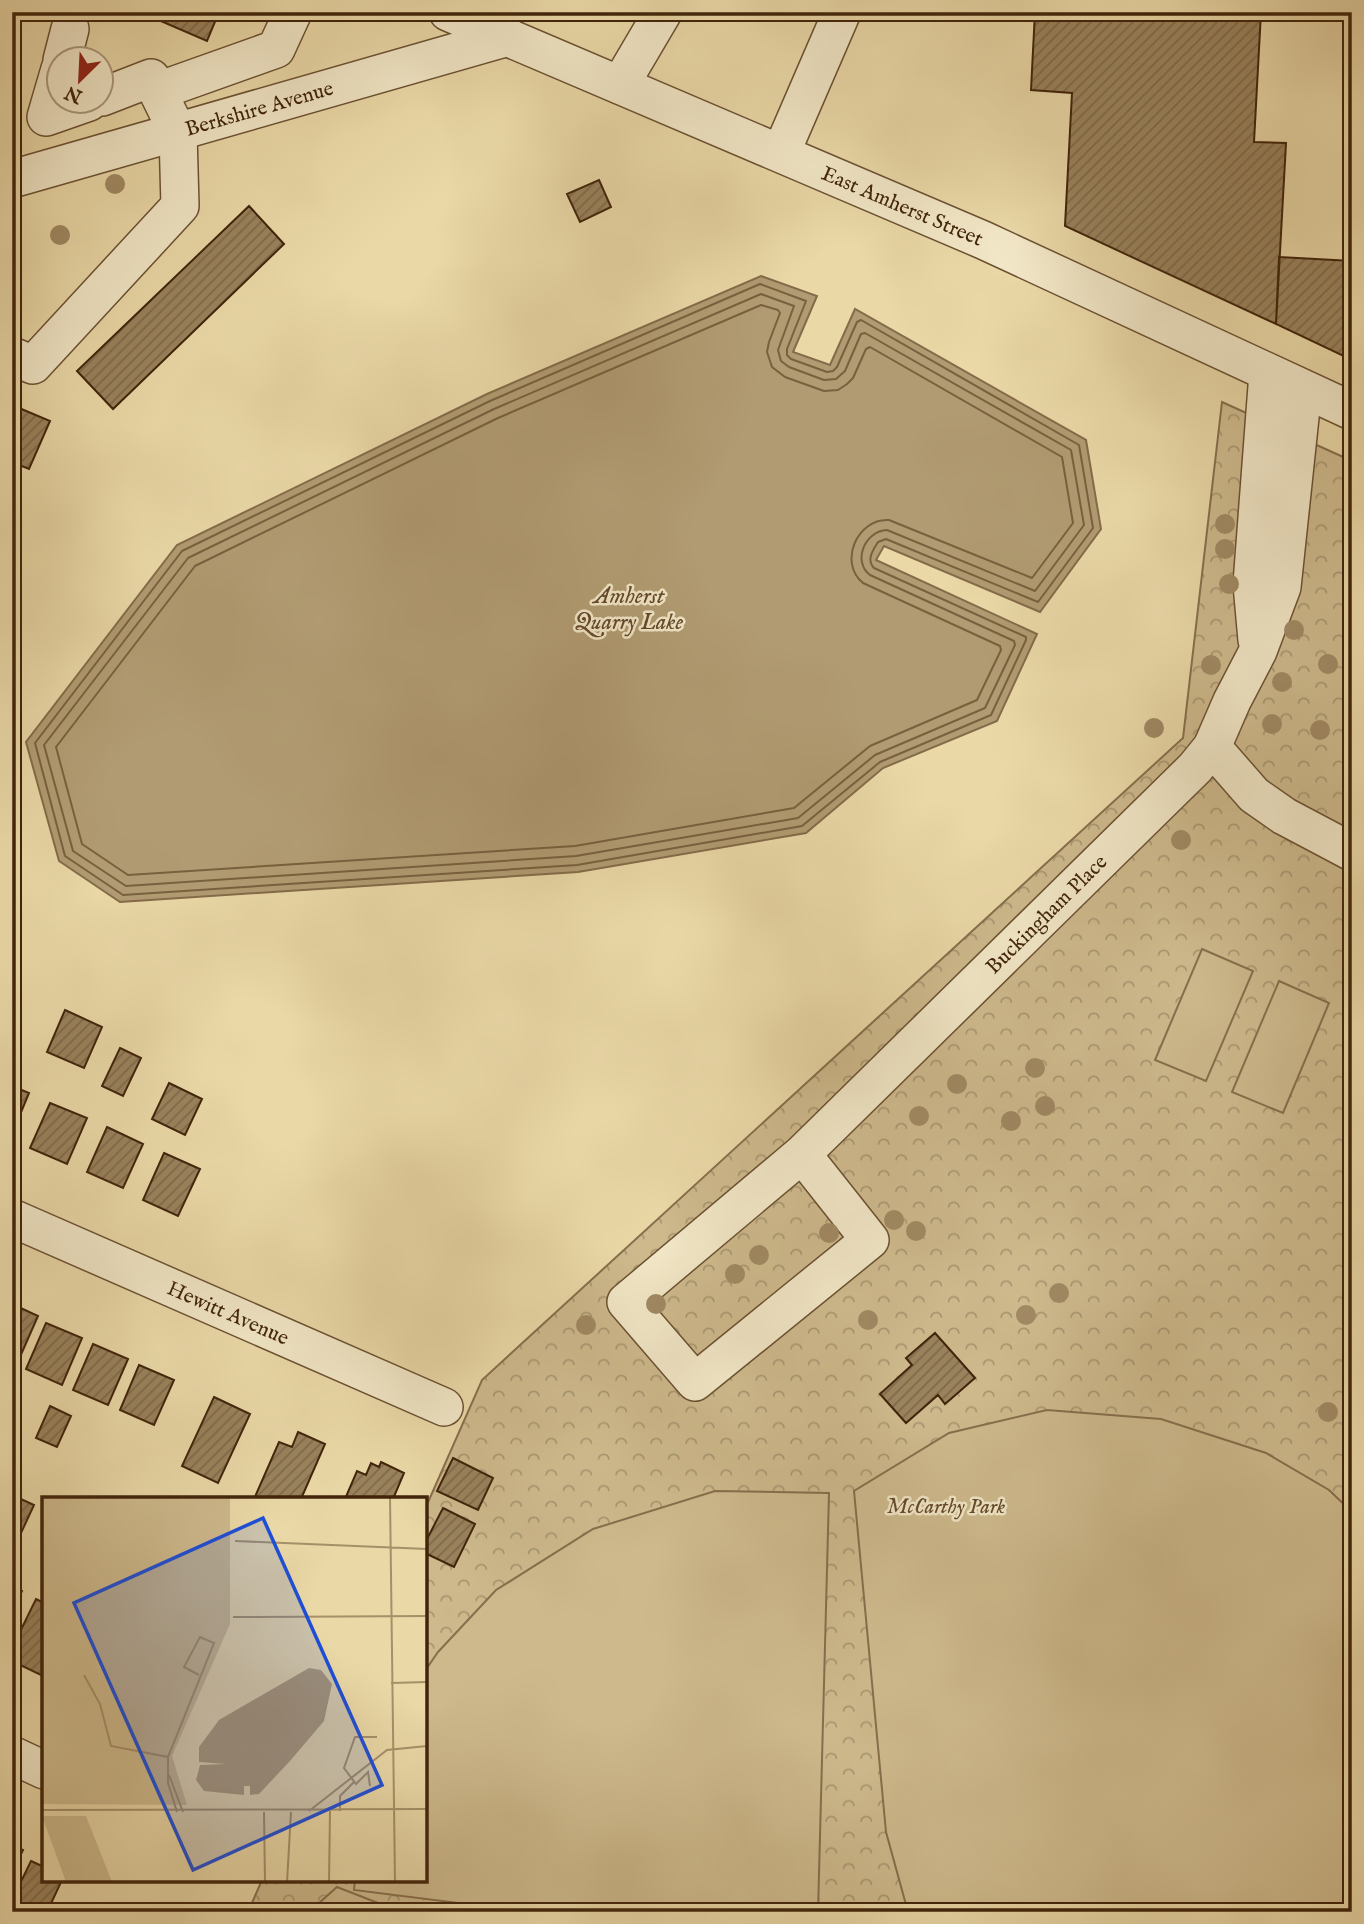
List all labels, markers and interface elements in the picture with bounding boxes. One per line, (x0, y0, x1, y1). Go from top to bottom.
north arrow (46, 46, 116, 116)
street label: Berkshire Avenue (182, 76, 337, 144)
text: N (61, 79, 87, 108)
street label: East Amherst Street (817, 161, 987, 253)
water label: Amherst Quarry Lake (575, 582, 683, 638)
street label: Buckingham Place (981, 849, 1114, 981)
street label: Hewitt Avenue (163, 1276, 293, 1353)
park label: McCarthy Park (887, 1494, 1006, 1521)
inset map (42, 1497, 427, 1882)

